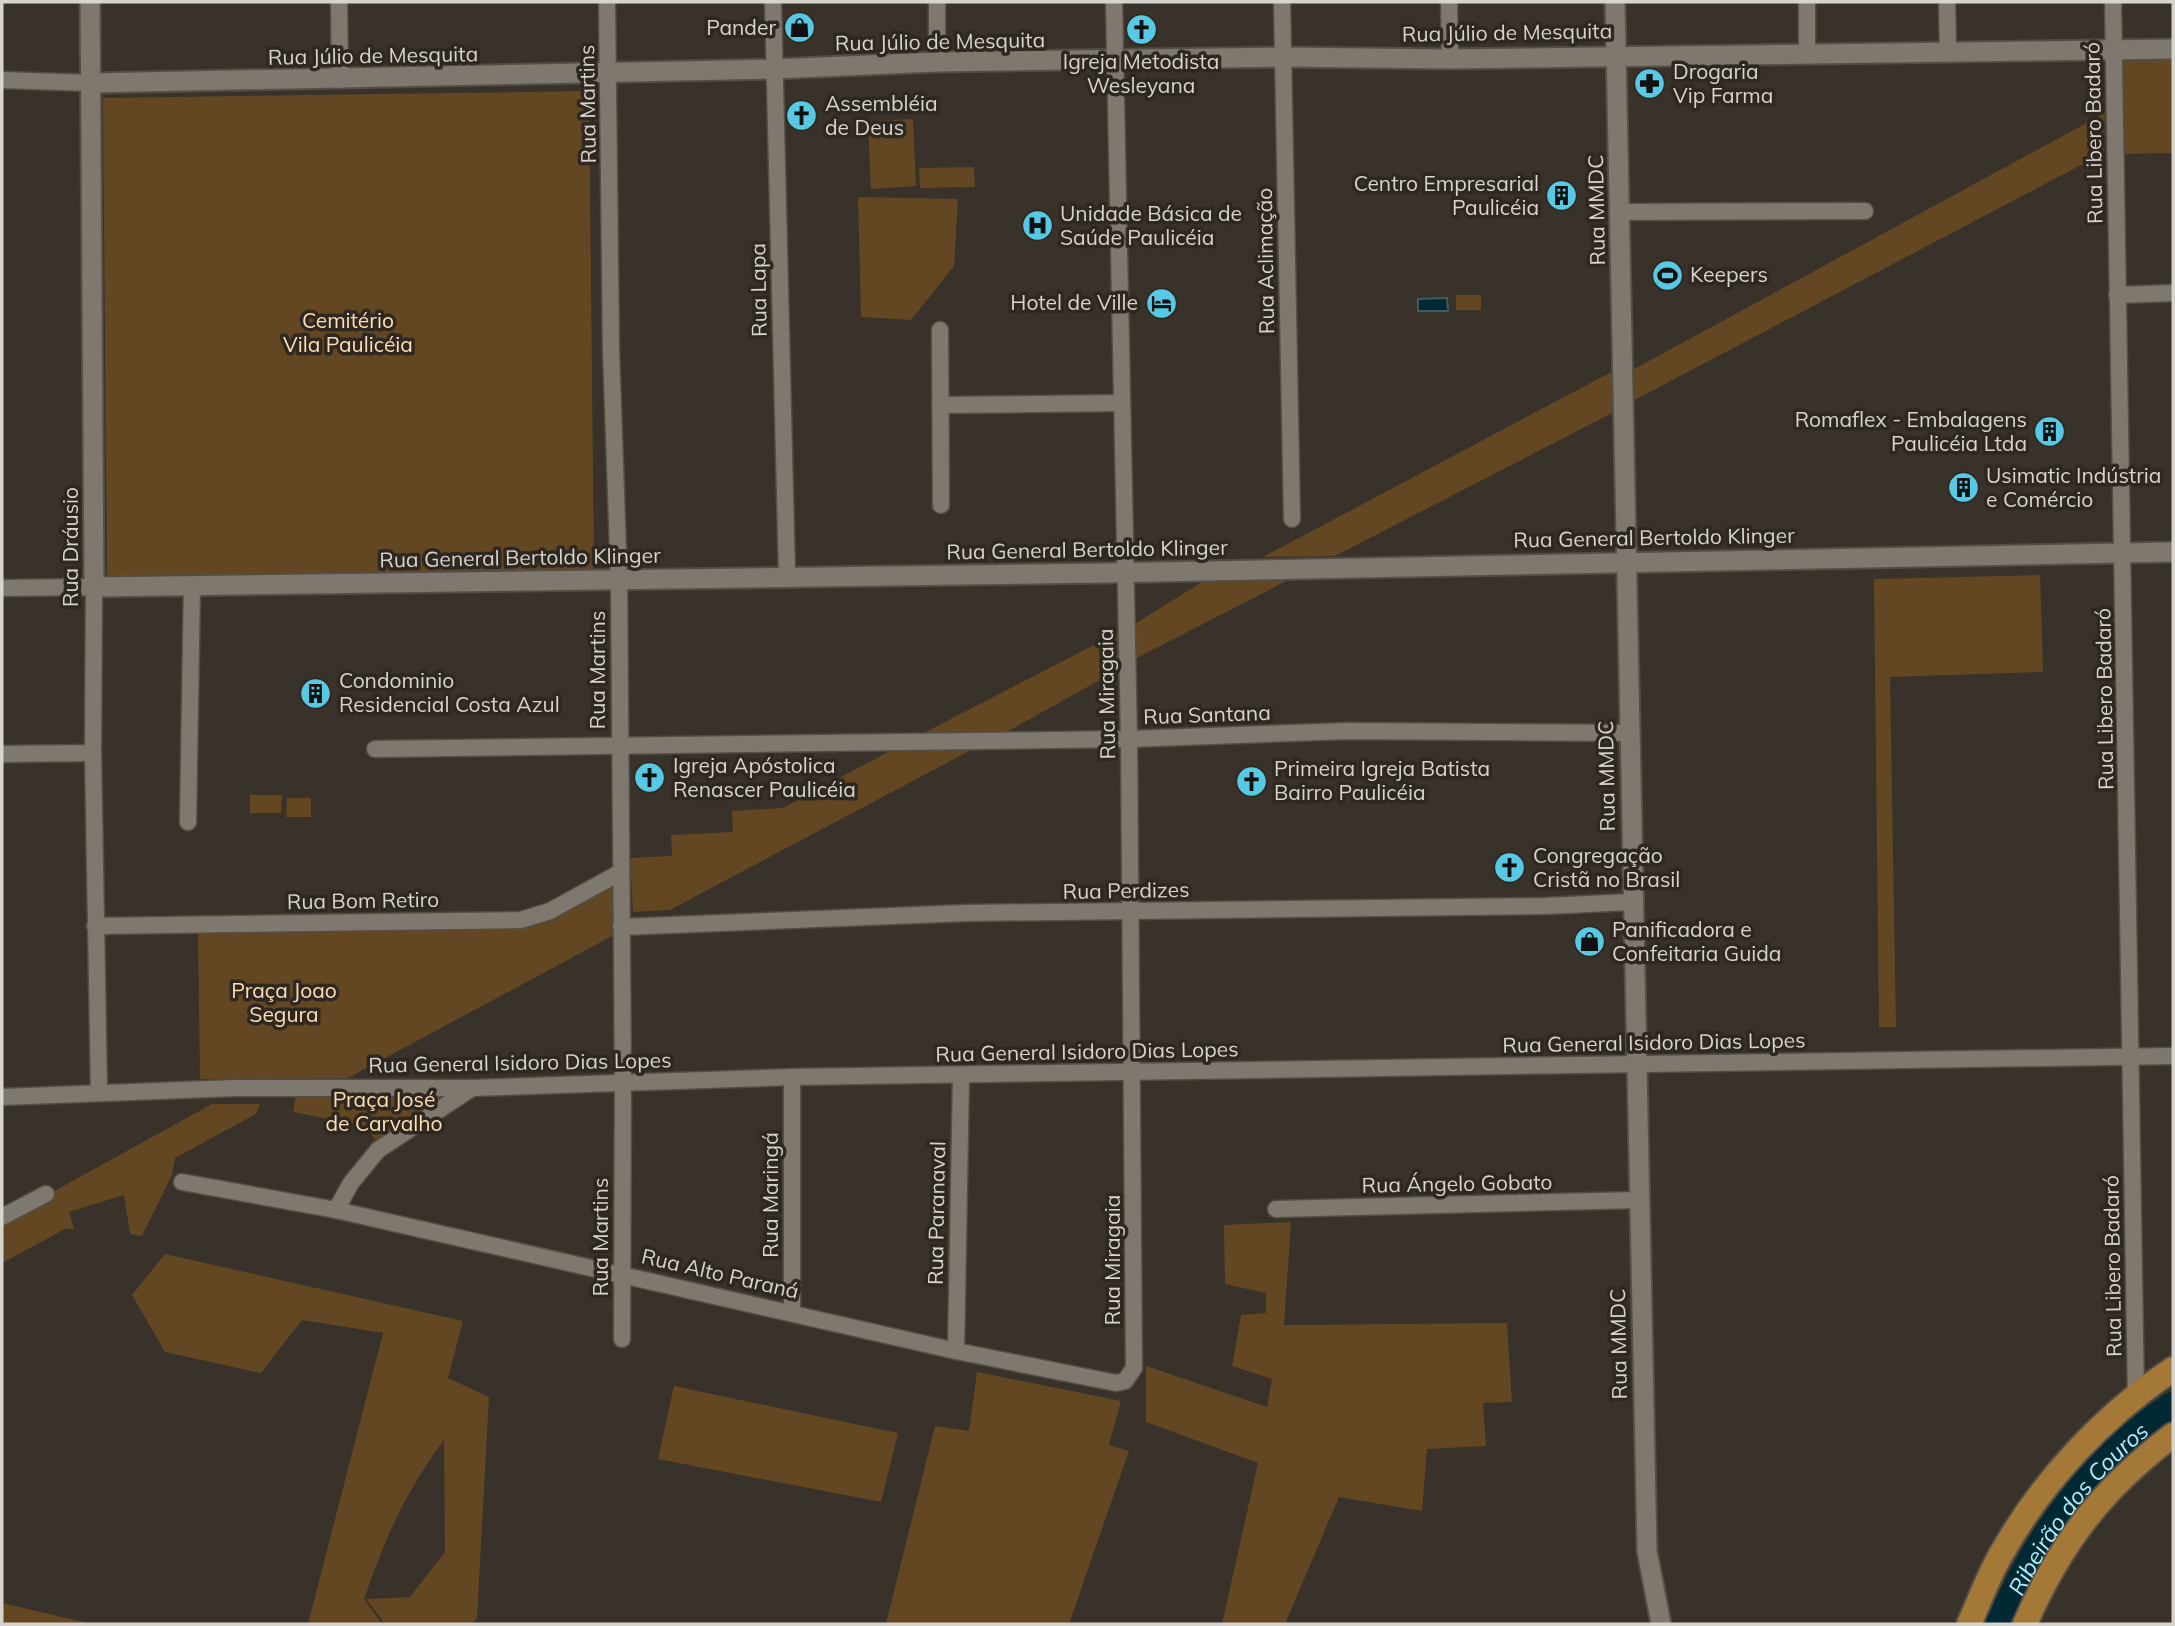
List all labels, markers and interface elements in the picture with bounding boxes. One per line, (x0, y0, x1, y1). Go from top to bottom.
shop icon: Pander (782, 11, 816, 45)
church icon: Igreja Metodista Wesleyana (1124, 13, 1158, 47)
place label: Pander (706, 14, 776, 40)
street label: Rua Júlio de Mesquita (1402, 17, 1612, 47)
street label: Rua Júlio de Mesquita (835, 26, 1045, 56)
street label: Rua Júlio de Mesquita (268, 40, 478, 70)
street label: Rua Libero Badaró (2078, 42, 2108, 224)
street label: Rua Martins (573, 44, 601, 164)
place label: Igreja Metodista Wesleyana (1063, 48, 1219, 98)
place label: Drogaria Vip Farma (1673, 58, 1773, 108)
pharmacy icon: Drogaria Vip Farma (1633, 67, 1667, 101)
place label: Assembléia de Deus (825, 90, 938, 140)
church icon: Assembléia de Deus (785, 99, 819, 133)
street label: Rua MMDC (1582, 154, 1610, 266)
place label: Centro Empresarial Paulicéia (1354, 170, 1539, 220)
building icon: Centro Empresarial Paulicéia (1545, 179, 1579, 213)
street label: Rua Aclimação (1251, 188, 1279, 334)
place label: Unidade Básica de Saúde Paulicéia (1060, 200, 1242, 250)
hospital icon: Unidade Básica de Saúde Paulicéia (1020, 209, 1054, 243)
street label: Rua Lapa (744, 243, 772, 337)
sports icon: Keepers (1650, 258, 1684, 292)
place label: Keepers (1690, 261, 1768, 287)
hotel icon: Hotel de Ville (1144, 286, 1178, 320)
place label: Hotel de Ville (1010, 289, 1138, 315)
park label: Cemitério Vila Paulicéia (283, 307, 413, 357)
place label: Romaflex - Embalagens Paulicéia Ltda (1795, 406, 2027, 456)
building icon: Romaflex - Embalagens Paulicéia Ltda (2033, 415, 2067, 449)
place label: Usimatic Indústria e Comércio (1986, 462, 2161, 512)
building icon: Usimatic Indústria e Comércio (1946, 471, 1980, 505)
street label: Rua Dráusio (57, 487, 83, 607)
street label: Rua General Bertoldo Klinger (1513, 522, 1795, 552)
street label: Rua General Bertoldo Klinger (946, 534, 1228, 564)
street label: Rua General Bertoldo Klinger (379, 542, 661, 572)
street label: Rua Libero Badaró (2089, 608, 2119, 790)
street label: Rua Martins (584, 611, 610, 729)
street label: Rua Miragaia (1092, 628, 1120, 760)
place label: Condominio Residencial Costa Azul (339, 667, 560, 717)
building icon: Condominio Residencial Costa Azul (299, 676, 333, 710)
street label: Rua Santana (1143, 699, 1271, 729)
street label: Rua MMDC (1592, 720, 1620, 832)
place label: Igreja Apóstolica Renascer Paulicéia (673, 752, 856, 802)
place label: Primeira Igreja Batista Bairro Paulicéia (1274, 755, 1490, 805)
church icon: Igreja Apóstolica Renascer Paulicéia (633, 761, 667, 795)
church icon: Primeira Igreja Batista Bairro Paulicéia (1234, 764, 1268, 798)
place label: Congregação Cristã no Brasil (1533, 842, 1680, 892)
church icon: Congregação Cristã no Brasil (1493, 851, 1527, 885)
street label: Rua Perdizes (1062, 876, 1190, 904)
street label: Rua Bom Retiro (287, 886, 439, 914)
place label: Panificadora e Confeitaria Guida (1612, 916, 1781, 966)
shop icon: Panificadora e Confeitaria Guida (1572, 925, 1606, 959)
park label: Praça Joao Segura (231, 977, 337, 1027)
street label: Rua General Isidoro Dias Lopes (1502, 1026, 1806, 1058)
street label: Rua General Isidoro Dias Lopes (935, 1035, 1239, 1067)
street label: Rua General Isidoro Dias Lopes (368, 1046, 672, 1078)
park label: Praça José de Carvalho (325, 1086, 443, 1136)
street label: Rua Maringá (757, 1132, 783, 1258)
street label: Rua Paranaval (922, 1141, 950, 1285)
street label: Rua Ángelo Gobato (1361, 1168, 1553, 1198)
street label: Rua Libero Badaró (2097, 1175, 2127, 1357)
street label: Rua Martins (587, 1178, 613, 1296)
street label: Rua Miragaia (1099, 1195, 1125, 1325)
street label: Rua Alto Paraná (639, 1242, 801, 1304)
street label: Rua MMDC (1604, 1288, 1632, 1400)
water label: Ribeirão dos Couros (2002, 1416, 2154, 1600)

